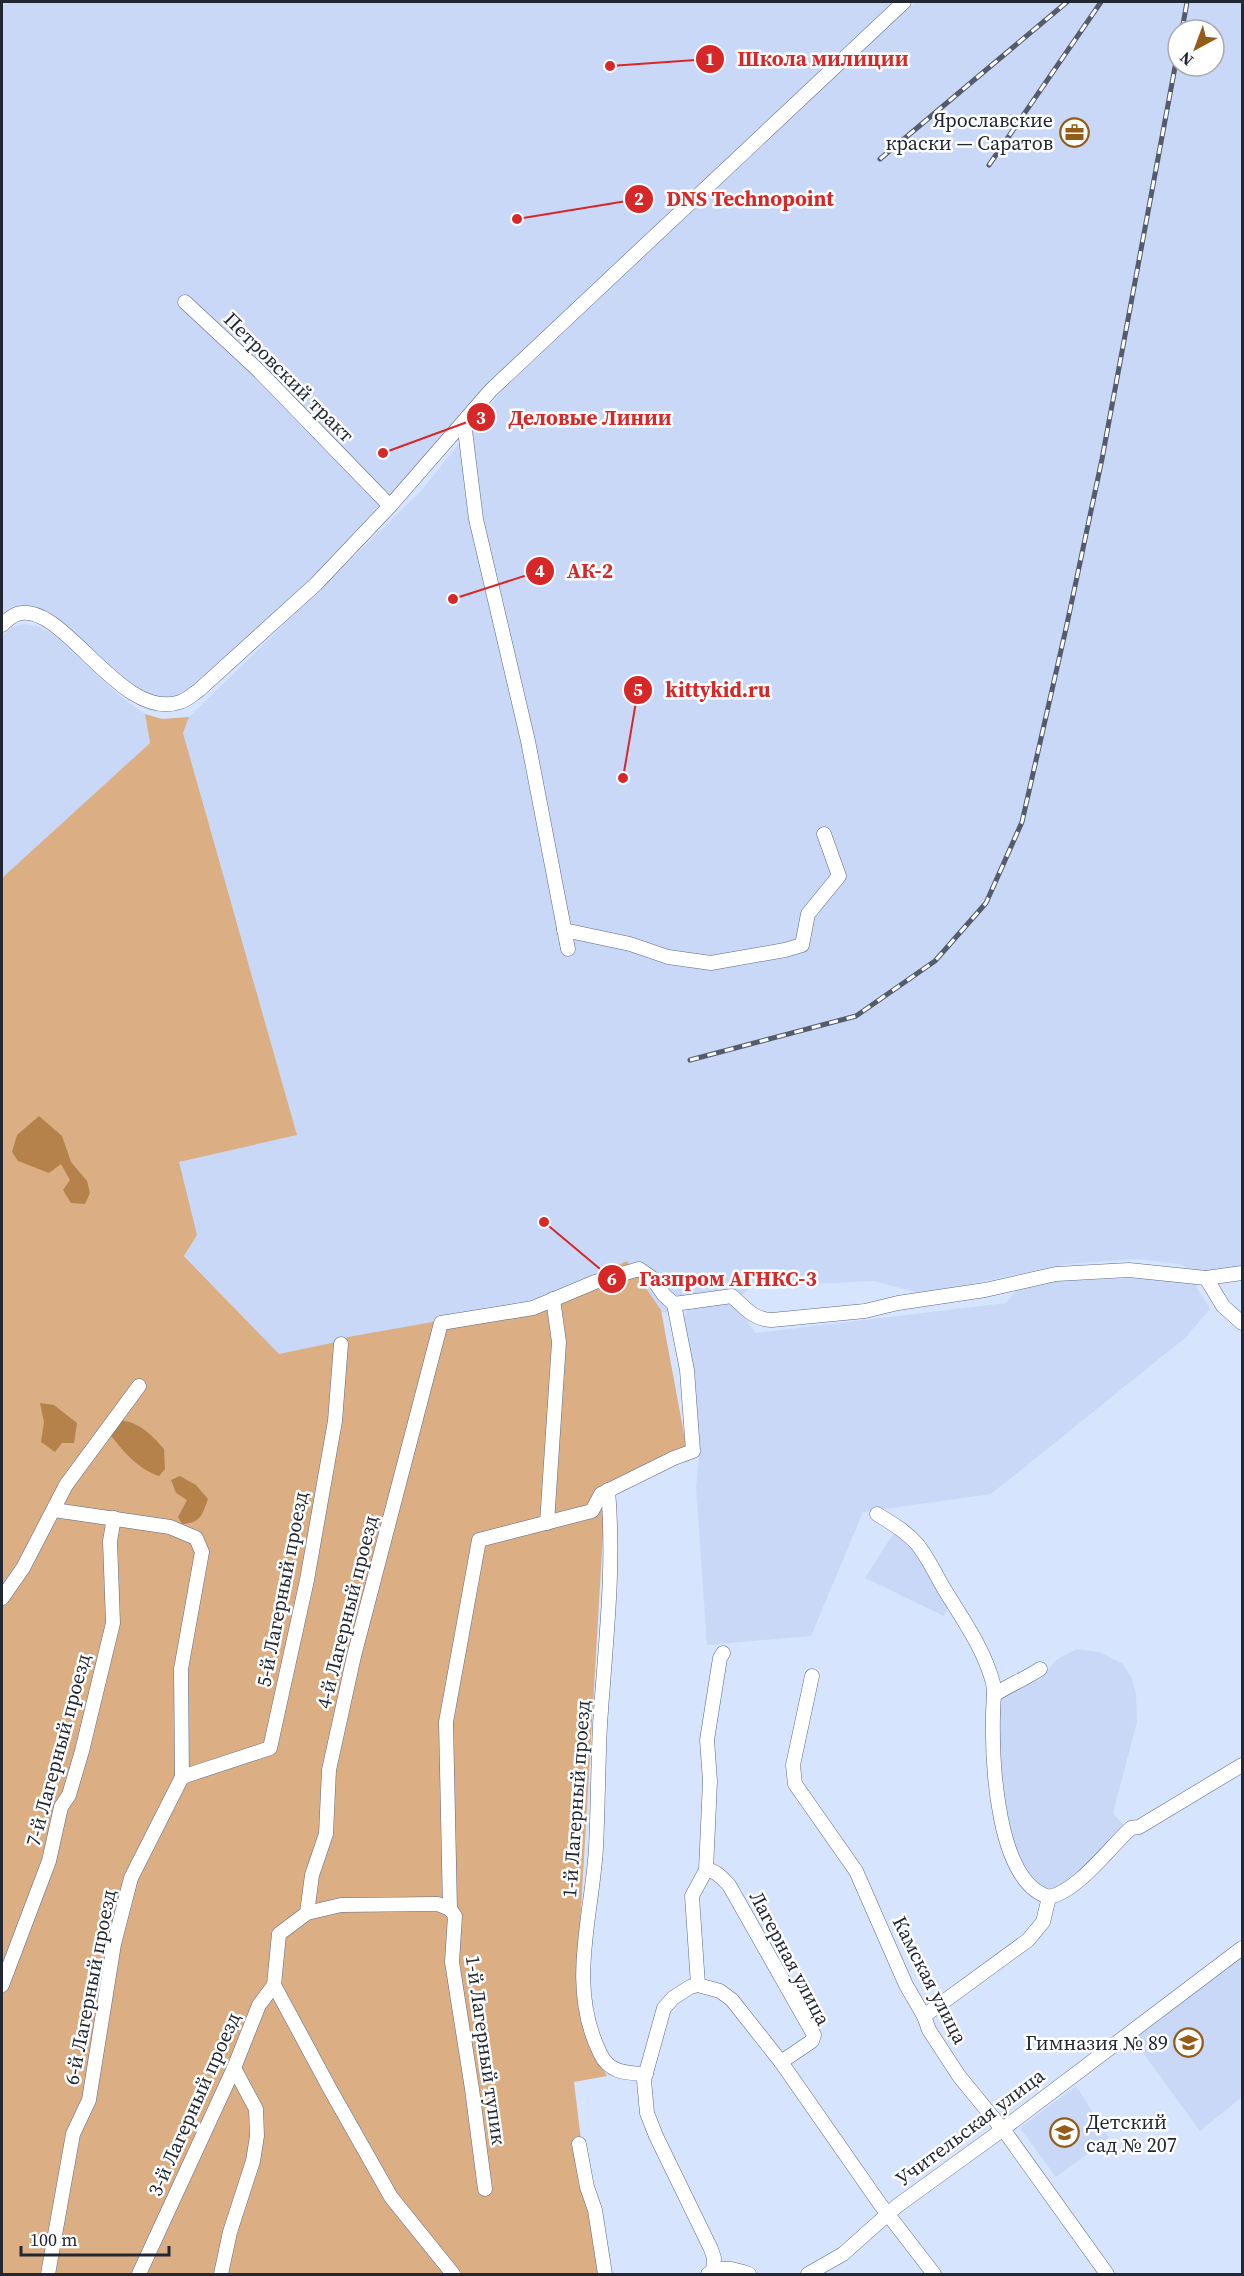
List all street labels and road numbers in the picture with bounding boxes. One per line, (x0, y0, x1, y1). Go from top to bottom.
street label: Петровский тракт (218, 306, 361, 449)
street label: 5-й Лагерный проезд (249, 1489, 315, 1689)
street label: 4-й Лагерный проезд (309, 1512, 385, 1712)
street label: 7-й Лагерный проезд (19, 1651, 97, 1849)
street label: 1-й Лагерный проезд (555, 1699, 597, 1899)
street label: Лагерная улица (743, 1886, 838, 2031)
street label: 6-й Лагерный проезд (57, 1887, 123, 2087)
street label: Камская улица (886, 1911, 975, 2049)
street label: 1-й Лагерный тупик (459, 1954, 513, 2146)
street label: 3-й Лагерный проезд (141, 2008, 247, 2200)
street label: Учительская улица (890, 2061, 1051, 2192)

